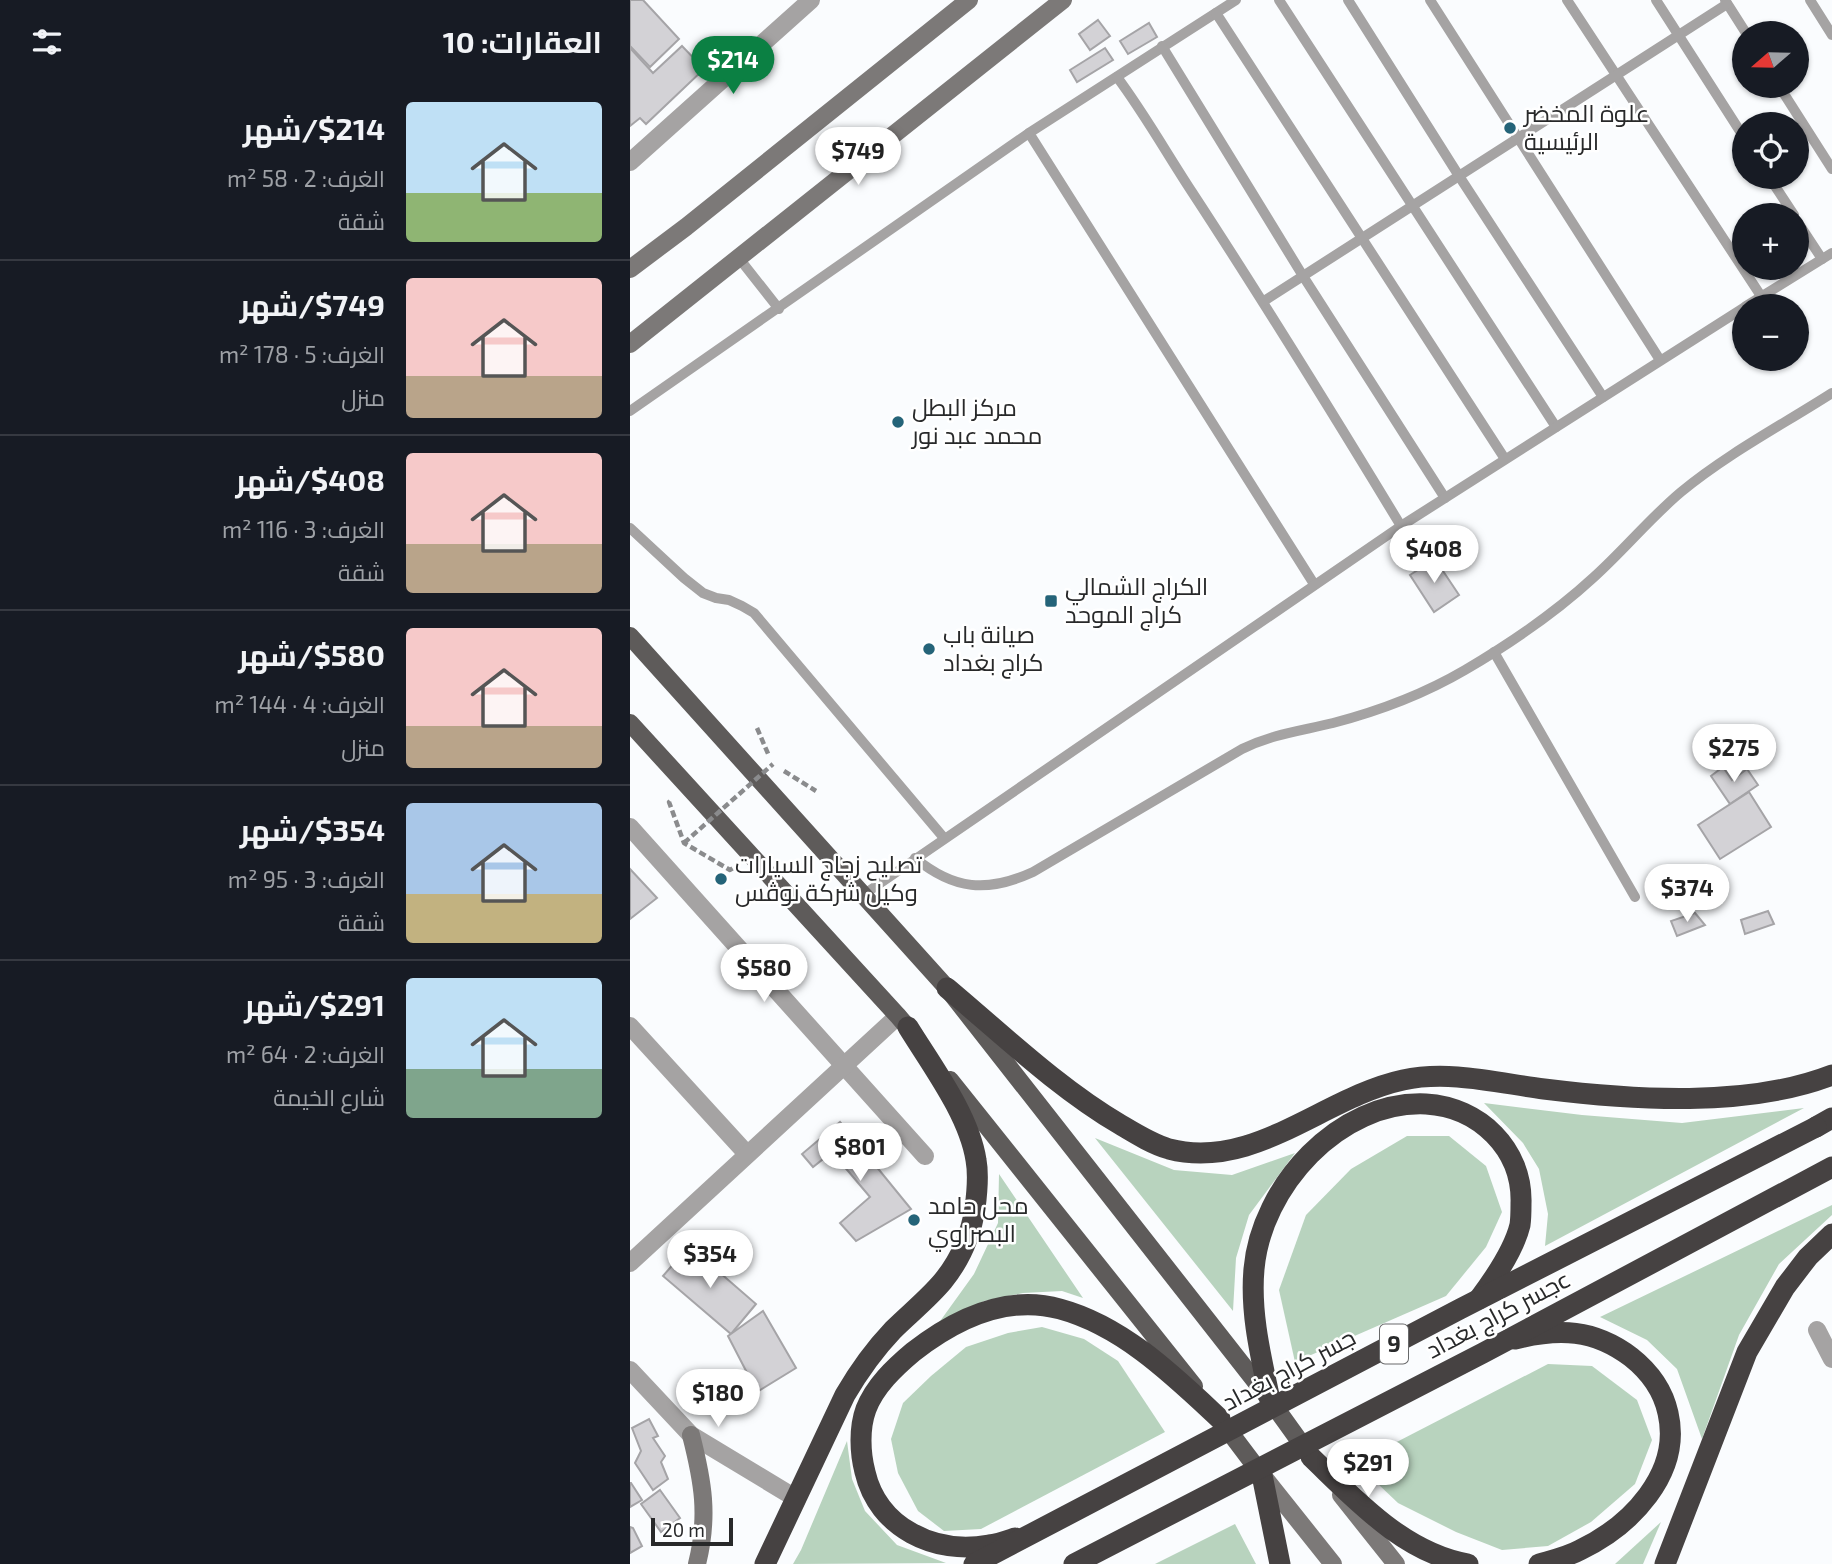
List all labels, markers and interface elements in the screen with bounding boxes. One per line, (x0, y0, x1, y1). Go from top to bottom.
north arrow (1732, 21, 1810, 98)
map controls (1732, 21, 1809, 371)
icon: filters (28, 23, 66, 61)
text: العقارات: 10 (443, 23, 602, 59)
pin: $214 (692, 36, 774, 96)
text: $214 (707, 45, 759, 73)
place label: علوة المخضر الرئيسية (1522, 98, 1649, 155)
text: $214/شهر (243, 110, 385, 146)
button: locate (1732, 112, 1809, 189)
marker: علوة المخضر الرئيسية (1502, 120, 1518, 136)
pin: $749 (817, 128, 899, 187)
icon: home (462, 130, 546, 214)
text: $749 (831, 136, 885, 164)
text: الغرف: 2 · 58 m² (227, 164, 385, 192)
button: + (1732, 203, 1809, 280)
text: شقة (338, 207, 385, 235)
text: $749/شهر (240, 286, 385, 322)
button: − (1732, 294, 1809, 371)
icon: home (462, 306, 546, 390)
text: الغرف: 5 · 178 m² (219, 340, 385, 368)
text: منزل (341, 383, 385, 411)
place label: مركز البطل محمد عبد نور (910, 392, 1042, 449)
marker: مركز البطل محمد عبد نور (890, 414, 906, 430)
text: $408/شهر (236, 461, 385, 497)
icon: home (462, 481, 546, 565)
text: الغرف: 3 · 116 m² (222, 515, 385, 543)
pin: $408 (1393, 526, 1475, 585)
text: $408 (1406, 534, 1462, 562)
text: شقة (338, 558, 385, 586)
place label: الكراج الشمالي كراج الموحد (1065, 571, 1208, 631)
marker: الكراج الشمالي كراج الموحد (1043, 593, 1059, 609)
place label: صيانة باب كراج بغداد (943, 619, 1044, 679)
text: $580/شهر (238, 636, 385, 672)
marker: صيانة باب كراج بغداد (921, 641, 937, 657)
icon: home (462, 656, 546, 740)
text: الغرف: 4 · 144 m² (215, 690, 385, 718)
pin: $275 (1693, 724, 1775, 784)
text: منزل (341, 733, 385, 761)
text: $275 (1708, 733, 1760, 761)
text: $354/شهر (240, 811, 385, 847)
icon: home (462, 831, 546, 915)
place label: تصليح زجاج السيارات وكيل شركة نوڤس (735, 849, 923, 907)
pin: $374 (1646, 864, 1728, 924)
text: الغرف: 3 · 95 m² (228, 865, 385, 893)
marker: تصليح زجاج السيارات وكيل شركة نوڤس (713, 871, 729, 887)
text: $374 (1660, 873, 1714, 901)
text: شقة (338, 908, 385, 936)
pin: $580 (723, 944, 805, 1004)
text: $580 (737, 953, 791, 981)
text: $291/شهر (244, 986, 385, 1022)
icon: home (462, 1006, 546, 1090)
text: الغرف: 2 · 64 m² (226, 1040, 385, 1068)
text: شارع الخيمة (273, 1083, 385, 1111)
pin: $801 (819, 1124, 901, 1183)
text: $801 (834, 1132, 886, 1160)
place label: محل حامد البصراوي (928, 1190, 1029, 1252)
marker: محل حامد البصراوي (906, 1212, 922, 1228)
pin: $354 (669, 1230, 751, 1290)
text: $354 (683, 1239, 737, 1267)
street label: جسر كراج بغدادc (1421, 1264, 1575, 1366)
street label: جسر كراج بغداد (1217, 1321, 1361, 1419)
road number: 9 (1380, 1324, 1408, 1364)
pin: $180 (677, 1370, 759, 1429)
text: $180 (692, 1378, 744, 1406)
pin: $291 (1327, 1440, 1409, 1499)
text: $291 (1343, 1448, 1393, 1476)
scale bar (651, 1515, 733, 1547)
text: 20 m (662, 1518, 705, 1541)

